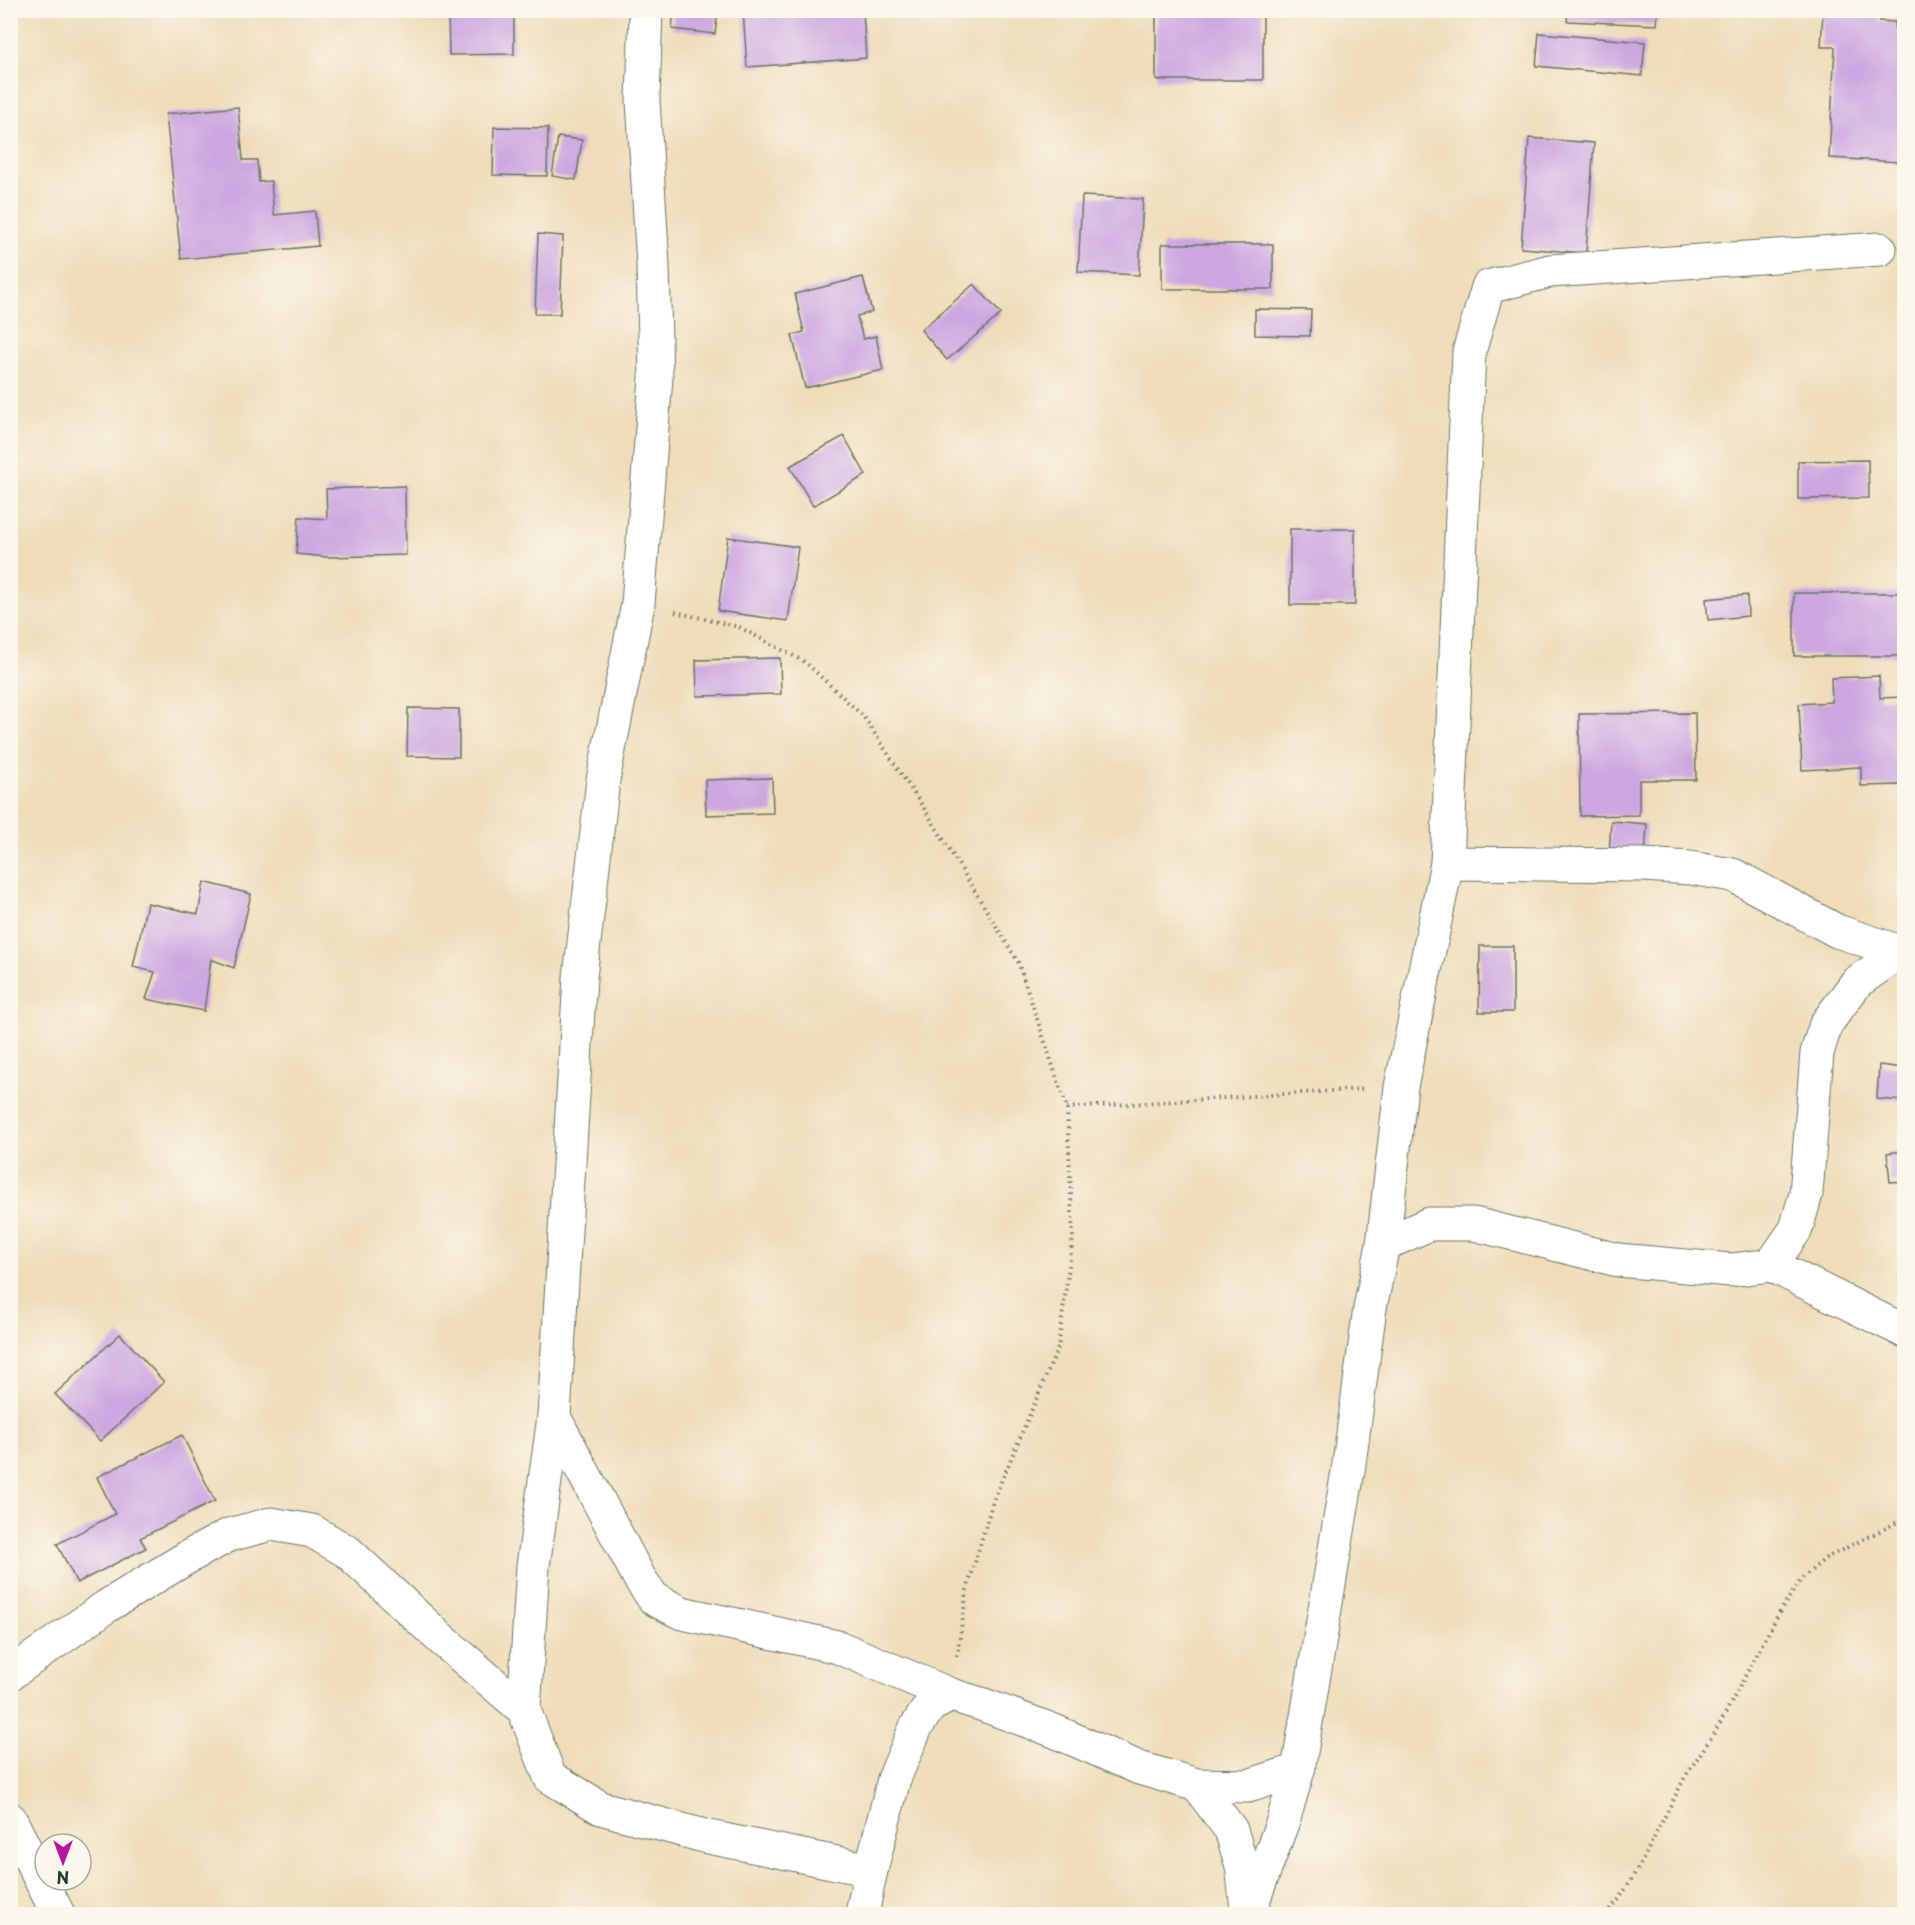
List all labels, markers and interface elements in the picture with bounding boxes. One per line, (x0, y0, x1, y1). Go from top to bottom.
north arrow (33, 1832, 93, 1892)
text: N (57, 1866, 69, 1890)

